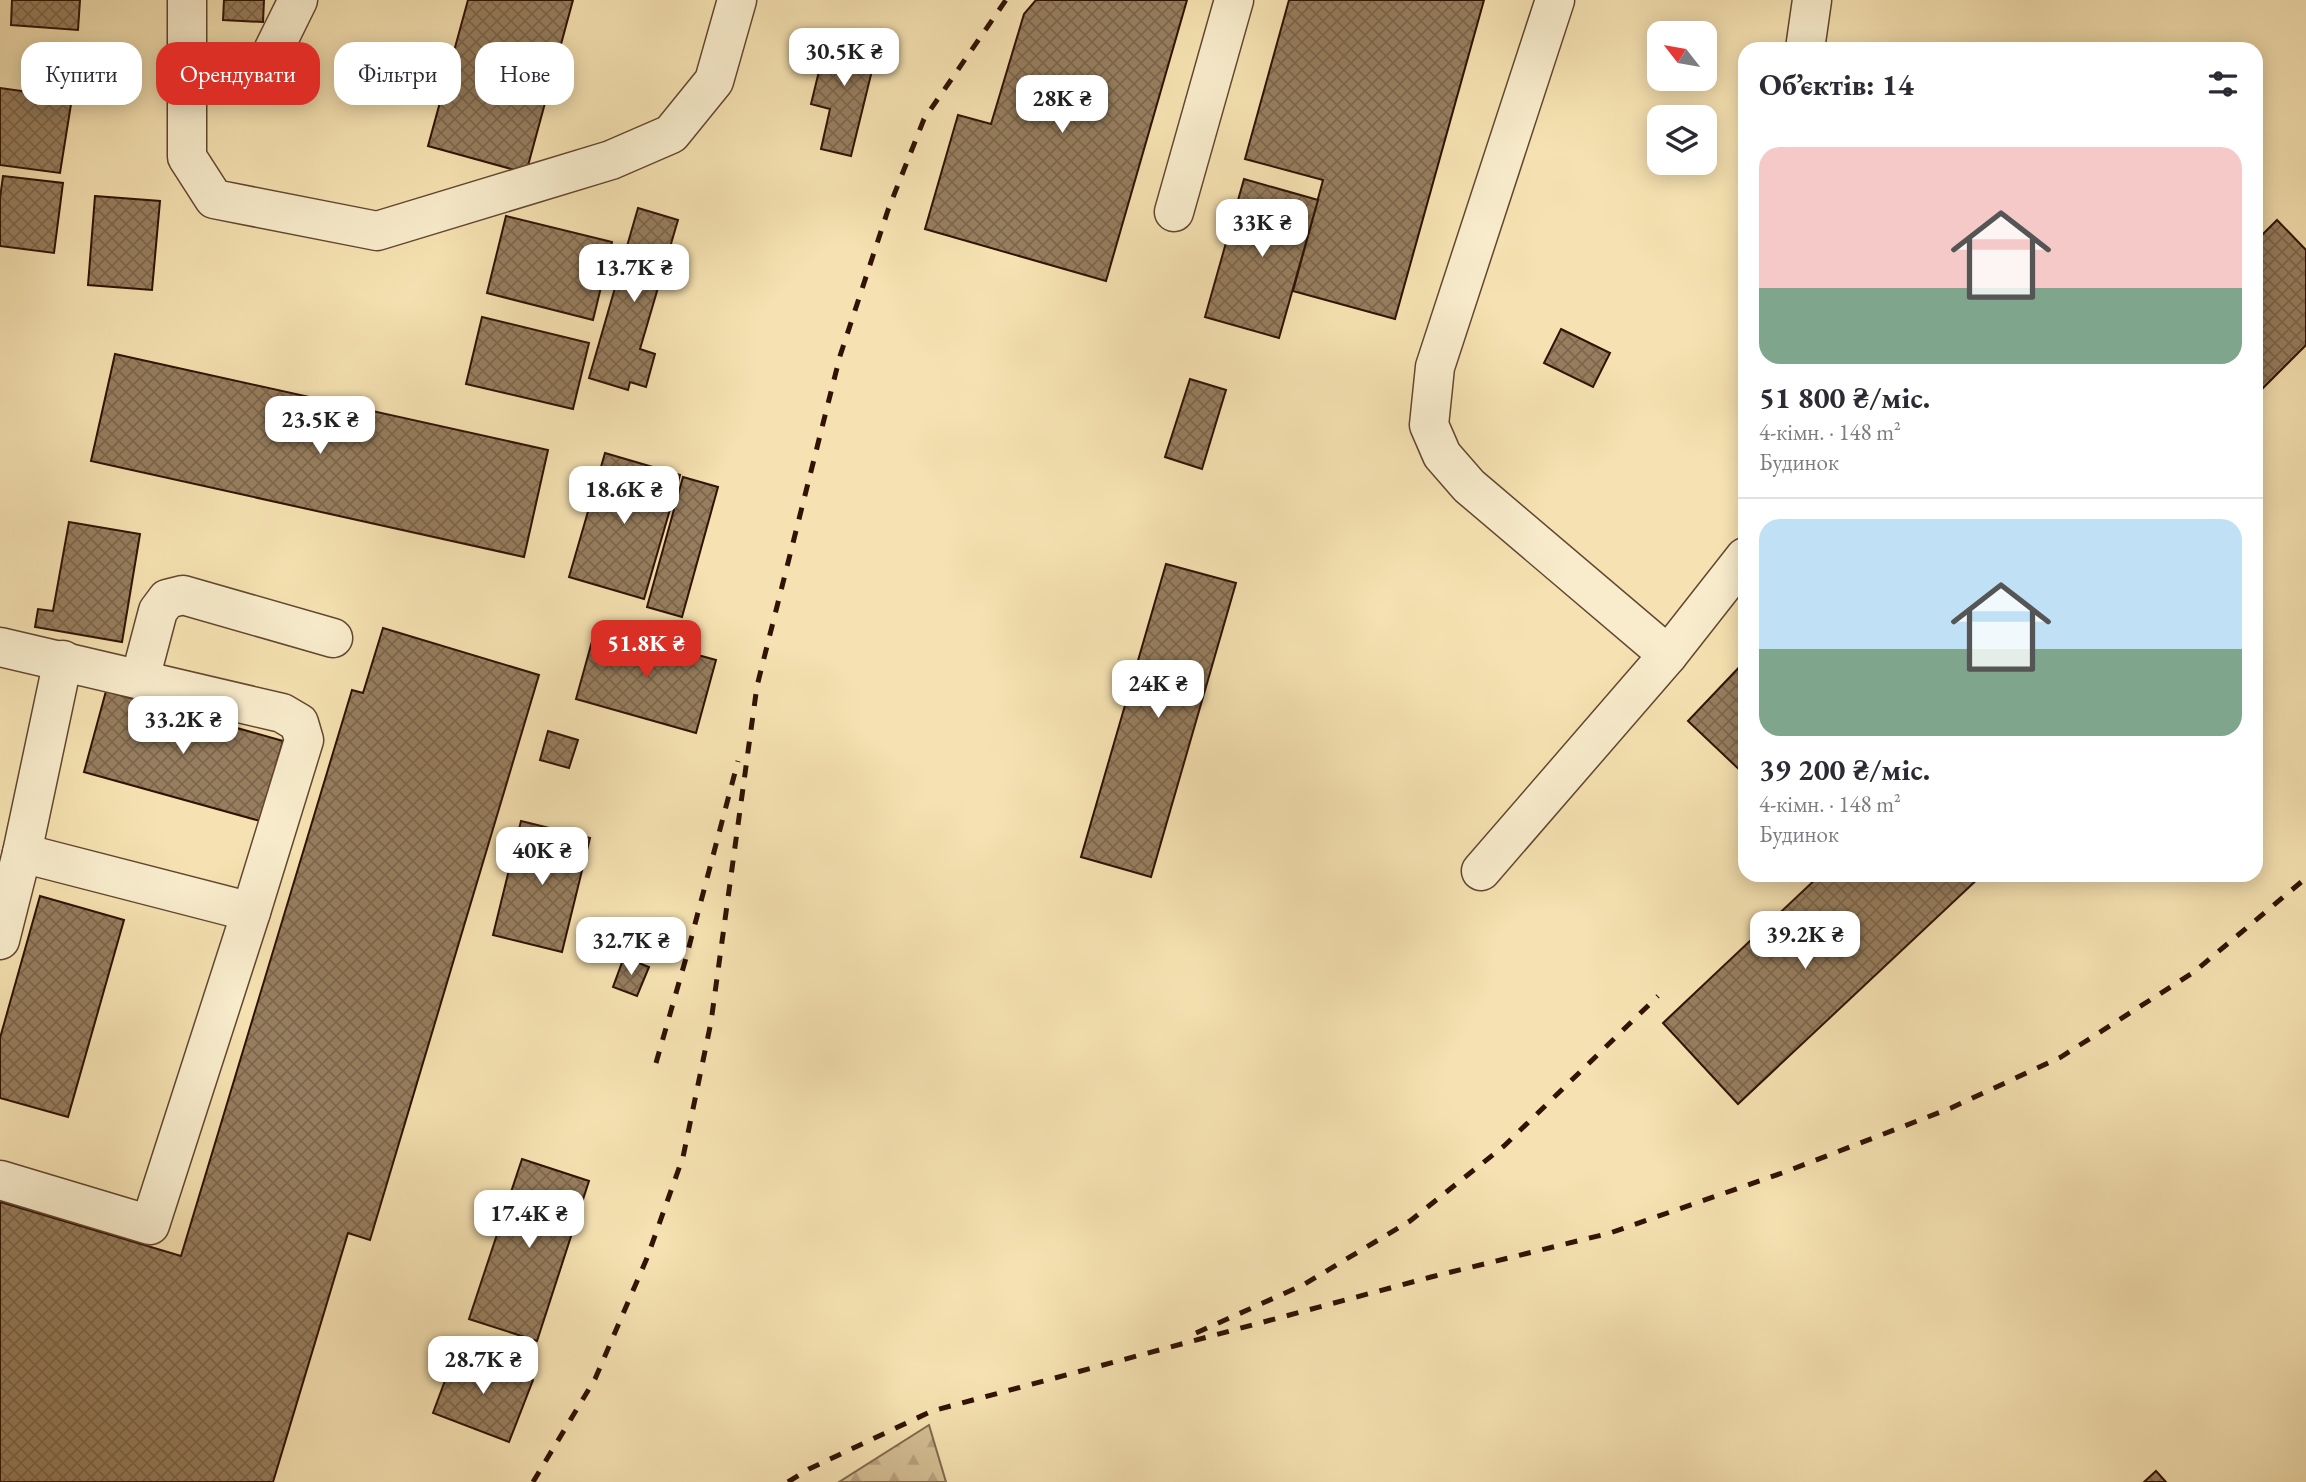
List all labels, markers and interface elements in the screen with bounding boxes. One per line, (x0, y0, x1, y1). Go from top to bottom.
north arrow (1647, 21, 1717, 91)
map controls (1647, 21, 1717, 175)
pin: 30.5K ₴ (779, 28, 909, 88)
text: 30.5K ₴ (805, 36, 883, 66)
chip: Купити (21, 42, 142, 105)
chip: Орендувати (156, 42, 320, 105)
chip: Фільтри (334, 42, 461, 105)
chip: Нове (475, 42, 574, 105)
text: Об’єктів: 14 (1759, 65, 1914, 104)
icon: filters (2204, 65, 2242, 103)
pin: 28K ₴ (1013, 76, 1111, 135)
text: 28K ₴ (1032, 83, 1092, 113)
button: layers (1647, 105, 1717, 175)
icon: home (1938, 192, 2064, 318)
pin: 33K ₴ (1213, 200, 1311, 259)
text: 33K ₴ (1232, 207, 1292, 237)
pin: 13.7K ₴ (569, 244, 699, 304)
text: 13.7K ₴ (595, 252, 673, 282)
text: 51 800 ₴/міс. (1759, 378, 1930, 417)
pin: 23.5K ₴ (255, 396, 385, 456)
text: 23.5K ₴ (281, 404, 359, 434)
text: 4-кімн. · 148 m² (1759, 417, 1901, 447)
text: Будинок (1759, 447, 1839, 477)
pin: 18.6K ₴ (559, 466, 689, 526)
text: 18.6K ₴ (585, 474, 663, 504)
icon: home (1938, 564, 2064, 690)
pin: 51.8K ₴ (581, 620, 711, 680)
text: 51.8K ₴ (607, 628, 685, 658)
pin: 24K ₴ (1109, 660, 1207, 720)
text: 24K ₴ (1128, 668, 1188, 698)
pin: 33.2K ₴ (118, 696, 248, 756)
text: 33.2K ₴ (144, 704, 222, 734)
text: 39 200 ₴/міс. (1759, 750, 1930, 789)
text: 4-кімн. · 148 m² (1759, 789, 1901, 819)
text: Будинок (1759, 819, 1839, 849)
pin: 40K ₴ (493, 828, 591, 887)
text: 40K ₴ (512, 835, 572, 865)
pin: 39.2K ₴ (1740, 912, 1870, 971)
pin: 32.7K ₴ (566, 918, 696, 977)
text: 39.2K ₴ (1766, 919, 1844, 949)
text: 32.7K ₴ (592, 925, 670, 955)
pin: 17.4K ₴ (464, 1190, 594, 1250)
text: 17.4K ₴ (490, 1198, 568, 1228)
pin: 28.7K ₴ (418, 1336, 548, 1396)
text: 28.7K ₴ (444, 1344, 522, 1374)

